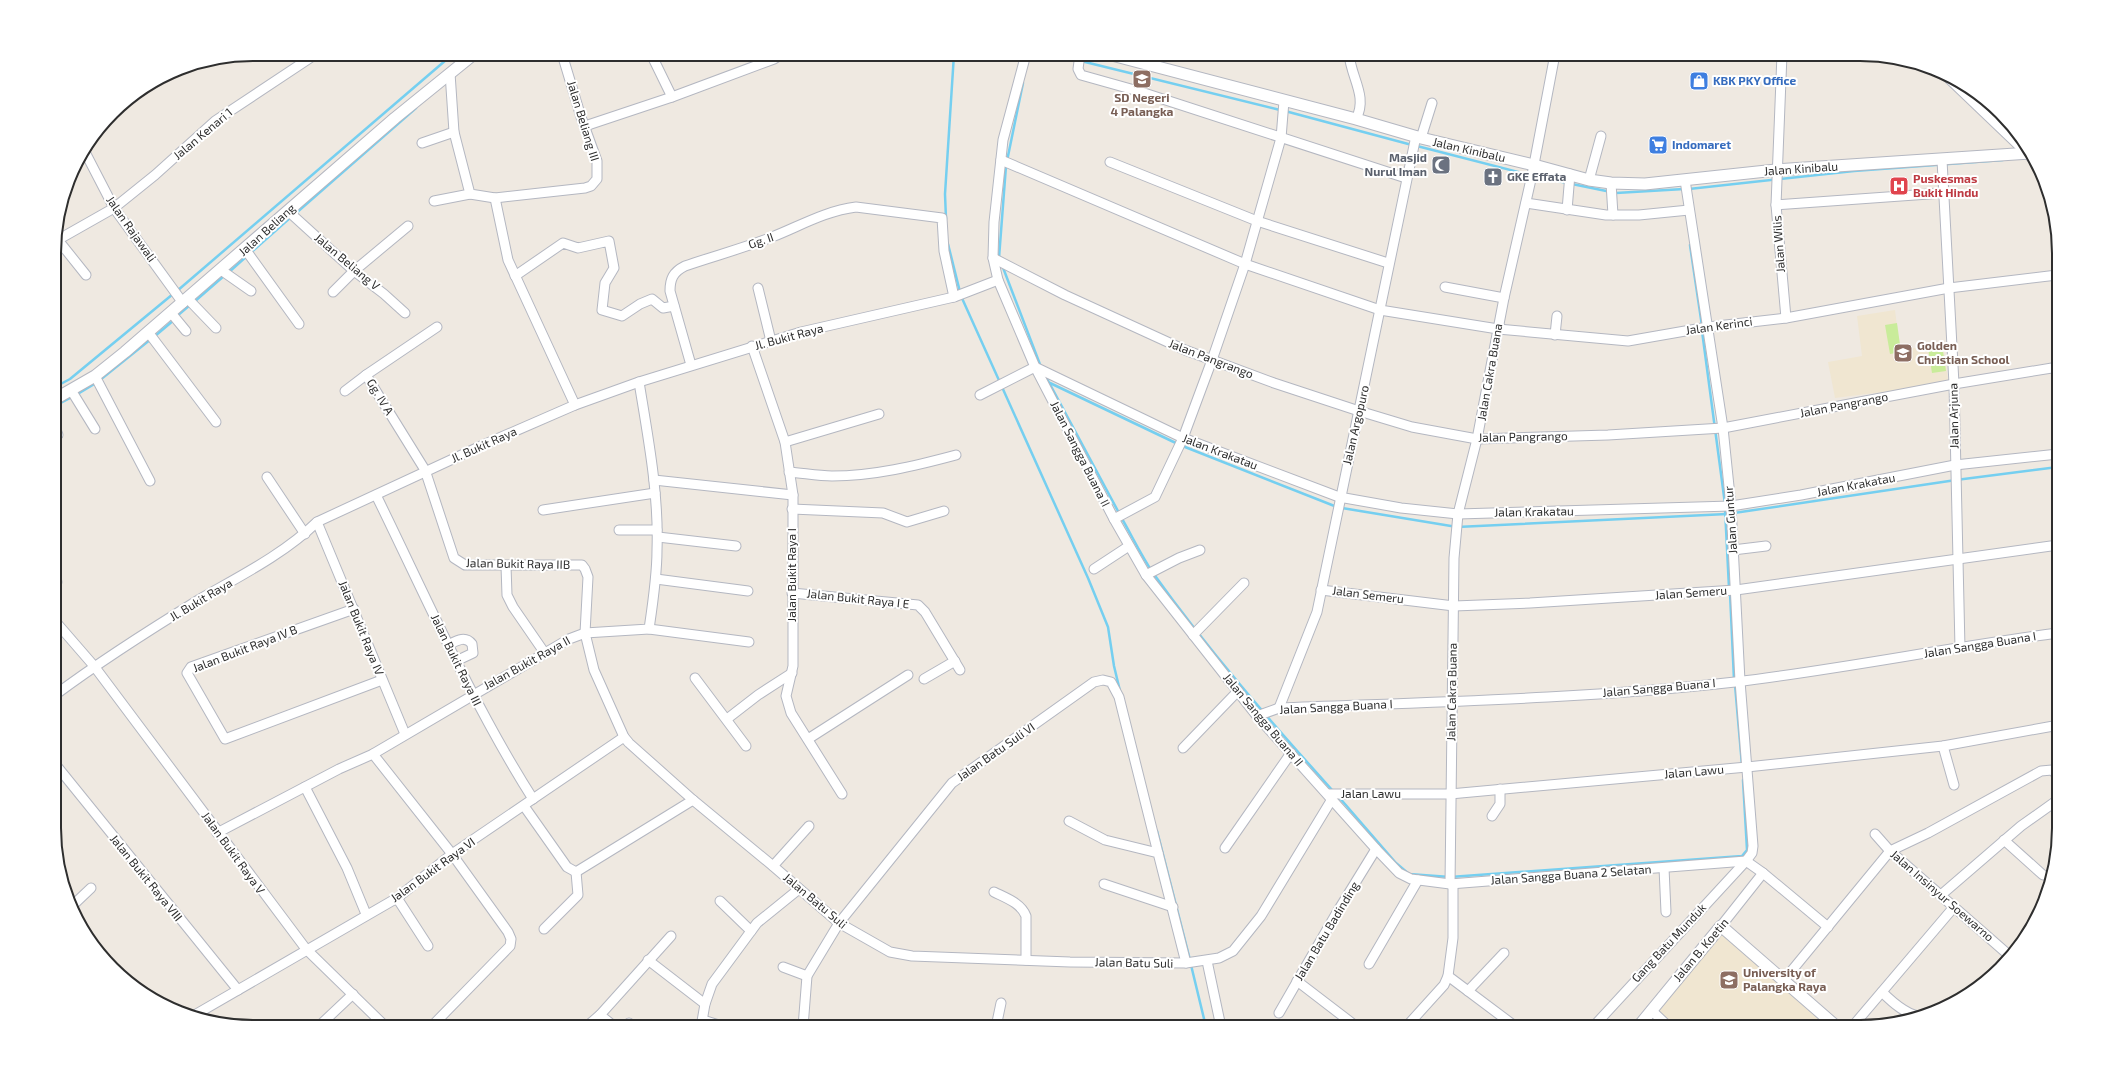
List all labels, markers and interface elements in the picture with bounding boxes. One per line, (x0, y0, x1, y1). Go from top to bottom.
school or university icon: SD Negeri 4 Palangka (1131, 68, 1153, 90)
shop icon: KBK PKY Office (1688, 70, 1710, 92)
place label: KBK PKY Office (1713, 73, 1796, 87)
street label: Jalan Beliang III (565, 79, 603, 163)
place label: SD Negeri 4 Palangka (1111, 90, 1174, 118)
street label: Jalan Kenari 1 (170, 105, 235, 162)
street label: Jalan Kinibalu (1431, 134, 1507, 164)
supermarket icon: Indomaret (1647, 134, 1669, 156)
place label: Indomaret (1672, 137, 1731, 151)
place label: Masjid Nurul Iman (1365, 150, 1427, 178)
mosque icon: Masjid Nurul Iman (1430, 154, 1452, 176)
street label: Jalan Kinibalu (1763, 158, 1838, 178)
church icon: GKE Effata (1482, 166, 1504, 188)
place label: GKE Effata (1507, 169, 1567, 183)
place label: Puskesmas Bukit Hindu (1913, 171, 1978, 199)
hospital icon: Puskesmas Bukit Hindu (1888, 175, 1910, 197)
street label: Jalan Rajawali (103, 193, 160, 265)
street label: Jalan Beliang (235, 200, 298, 258)
street label: Jalan Wilis (1769, 215, 1787, 273)
street label: Gg. II (746, 229, 775, 251)
street label: Jalan Beliang V (312, 230, 384, 293)
street label: Jalan Kerinci (1684, 313, 1753, 337)
street label: Jl. Bukit Raya (753, 320, 825, 352)
street label: Jalan Cakra Buana (1474, 322, 1504, 422)
street label: Jalan Pangrango (1167, 335, 1256, 381)
place label: Golden Christian School (1917, 338, 2009, 366)
school or university icon: Golden Christian School (1892, 342, 1914, 364)
street label: Gg. IV A (365, 376, 397, 418)
street label: Jalan Argopuro (1339, 383, 1371, 466)
street label: Jalan Arjuna (1945, 383, 1962, 449)
street label: Jalan Pangrango (1798, 389, 1889, 419)
street label: Jalan Sangga Buana II (1048, 398, 1114, 509)
street label: Jl. Bukit Raya (449, 423, 519, 465)
street label: Jalan Pangrango (1478, 428, 1568, 444)
street label: Jalan Krakatau (1181, 430, 1260, 472)
street label: Jalan Krakatau (1815, 470, 1896, 498)
street label: Jalan Guntur (1721, 485, 1739, 554)
street label: Jalan Krakatau (1494, 503, 1574, 519)
street label: Jalan Bukit Raya I (784, 528, 798, 622)
street label: Jalan Bukit Raya IIB (466, 555, 570, 571)
street label: Jl. Bukit Raya (167, 575, 234, 623)
street label: Jalan Bukit Raya IV (337, 578, 388, 678)
street label: Jalan Semeru (1654, 582, 1727, 602)
street label: Jalan Semeru (1331, 583, 1405, 605)
street label: Jalan Bukit Raya I E (806, 586, 910, 610)
street label: Jalan Bukit Raya III (429, 612, 485, 708)
street label: Jalan Bukit Raya IV B (190, 622, 299, 674)
street label: Jalan Sangga Buana I (1923, 628, 2037, 660)
street label: Jalan Bukit Raya II (481, 633, 572, 692)
street label: Jalan Cakra Buana (1443, 643, 1459, 741)
street label: Jalan Sangga Buana II (1221, 670, 1307, 769)
street label: Jalan Sangga Buana I (1602, 675, 1716, 699)
street label: Jalan Sangga Buana I (1279, 696, 1393, 716)
street label: Jalan Batu Suli VI (954, 719, 1037, 783)
street label: Jalan Lawu (1663, 761, 1724, 781)
street label: Jalan Lawu (1341, 786, 1401, 800)
street label: Jalan Bukit Raya V (199, 809, 269, 897)
street label: Jalan Bukit Raya VIII (108, 831, 186, 923)
street label: Jalan Bukit Raya VI (388, 834, 477, 904)
street label: Jalan Insinyur Soewarno (1888, 847, 1997, 944)
street label: Jalan Sangga Buana 2 Selatan (1490, 861, 1652, 887)
street label: Jalan Batu Suli (781, 870, 850, 931)
street label: Jalan Batu Badinding (1291, 878, 1361, 983)
street label: Gang Batu Munduk (1628, 900, 1708, 985)
street label: Jalan B. Koetin (1670, 915, 1731, 984)
street label: Jalan Batu Suli (1095, 954, 1174, 970)
place label: University of Palangka Raya (1743, 965, 1827, 994)
school or university icon: University of Palangka Raya (1718, 969, 1740, 991)

